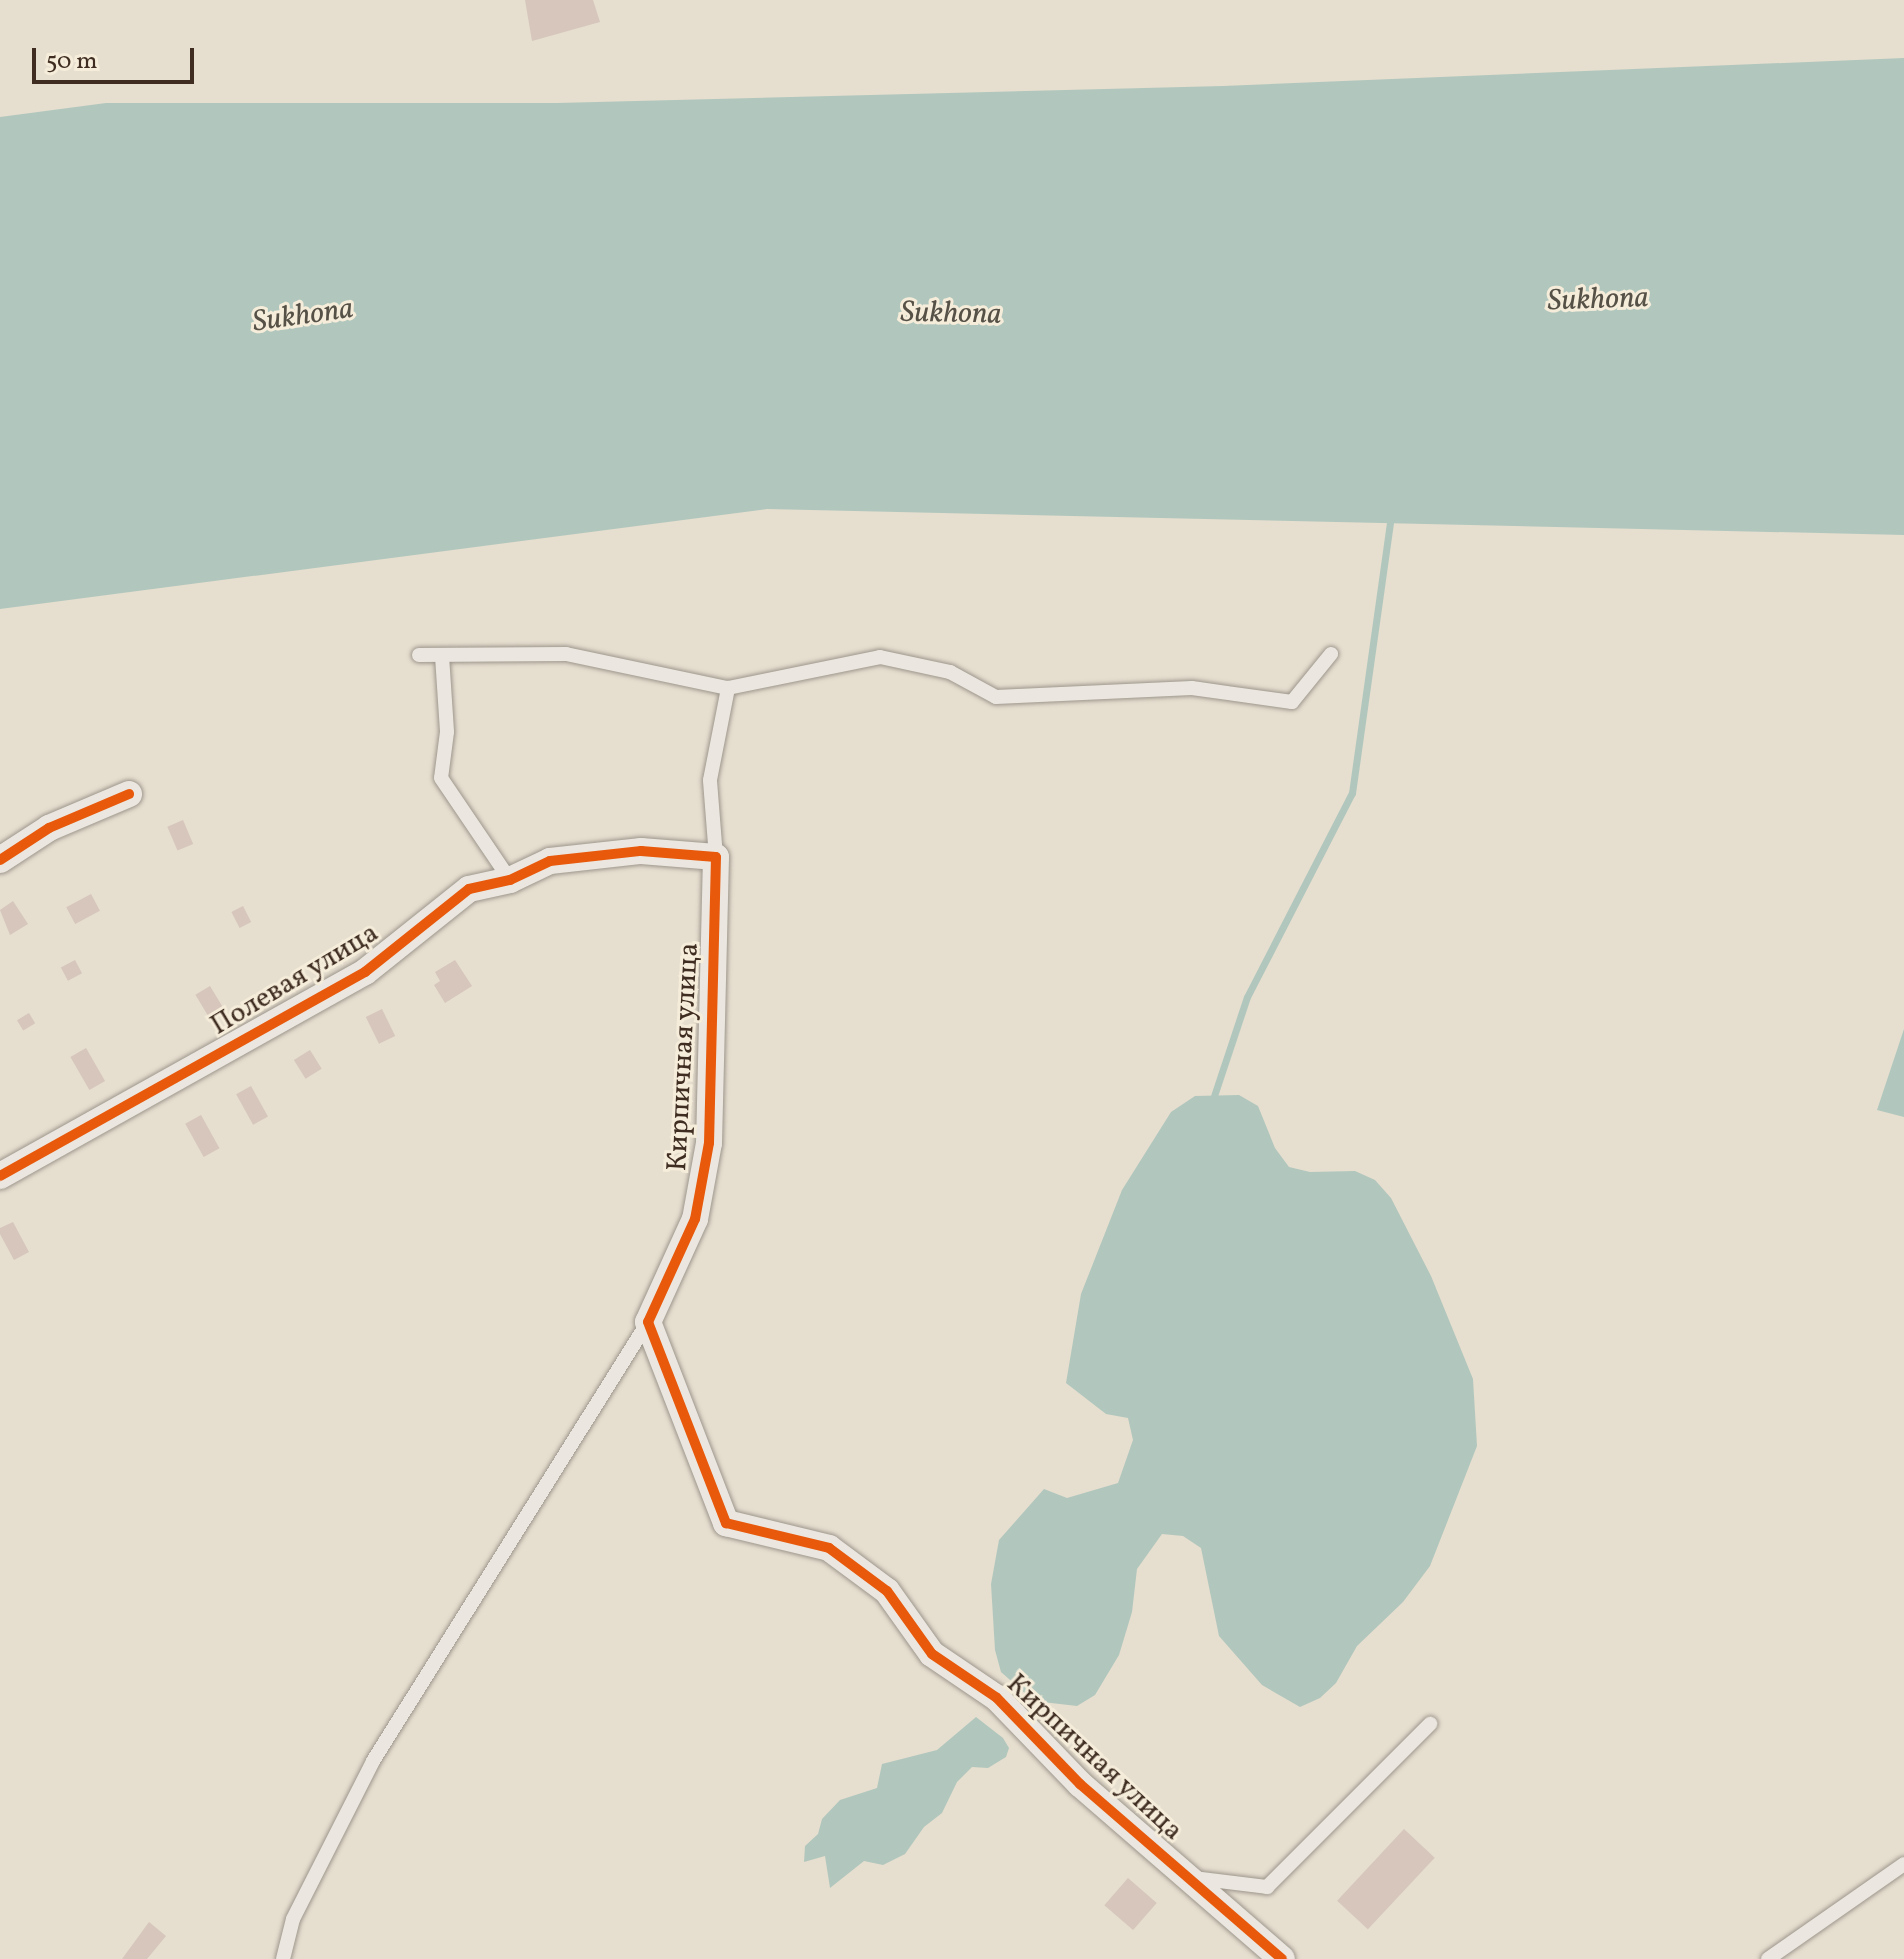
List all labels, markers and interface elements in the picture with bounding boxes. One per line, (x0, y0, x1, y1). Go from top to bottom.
scale bar (36, 32, 198, 82)
text: 50 m (46, 45, 98, 79)
water label: Sukhona (1547, 280, 1649, 320)
water label: Sukhona (250, 291, 356, 341)
water label: Sukhona (900, 295, 1002, 333)
street label: Полевая улица (205, 917, 385, 1043)
street label: Кирпичная улица (661, 941, 707, 1173)
street label: Кирпичная улица (999, 1667, 1189, 1849)

